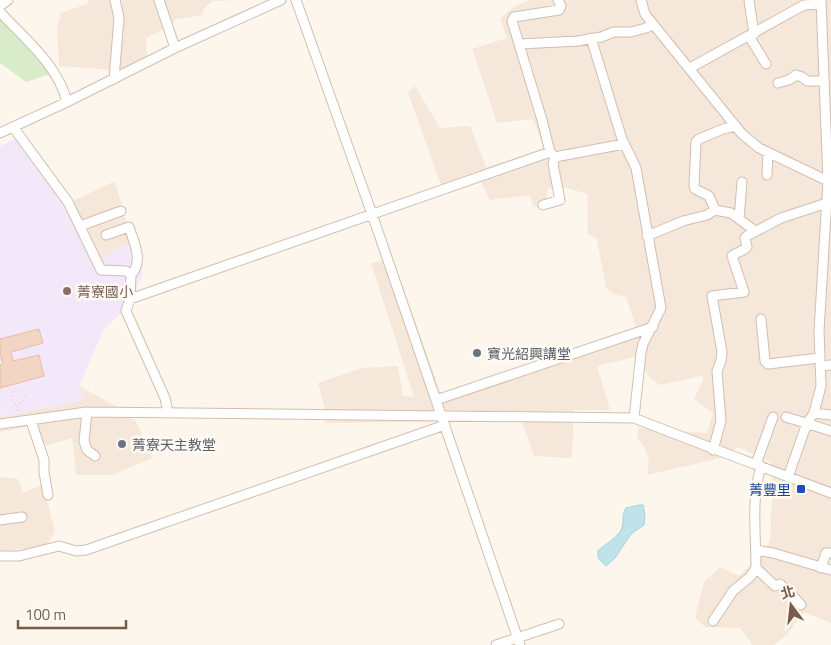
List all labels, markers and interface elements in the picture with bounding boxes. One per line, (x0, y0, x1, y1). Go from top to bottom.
place label: 菁寮國小 (77, 281, 133, 302)
marker: 菁寮國小 (61, 285, 73, 297)
place label: 寶光紹興講堂 (487, 343, 571, 364)
marker: 寶光紹興講堂 (471, 347, 483, 359)
place label: 菁寮天主教堂 (132, 434, 216, 455)
marker: 菁寮天主教堂 (116, 438, 128, 450)
place label: 菁豐里 (749, 479, 791, 500)
marker: 菁豐里 (795, 483, 807, 495)
north arrow (766, 580, 816, 630)
text: 北 (778, 580, 797, 604)
scale bar (18, 598, 125, 630)
text: 100 m (25, 603, 66, 626)

